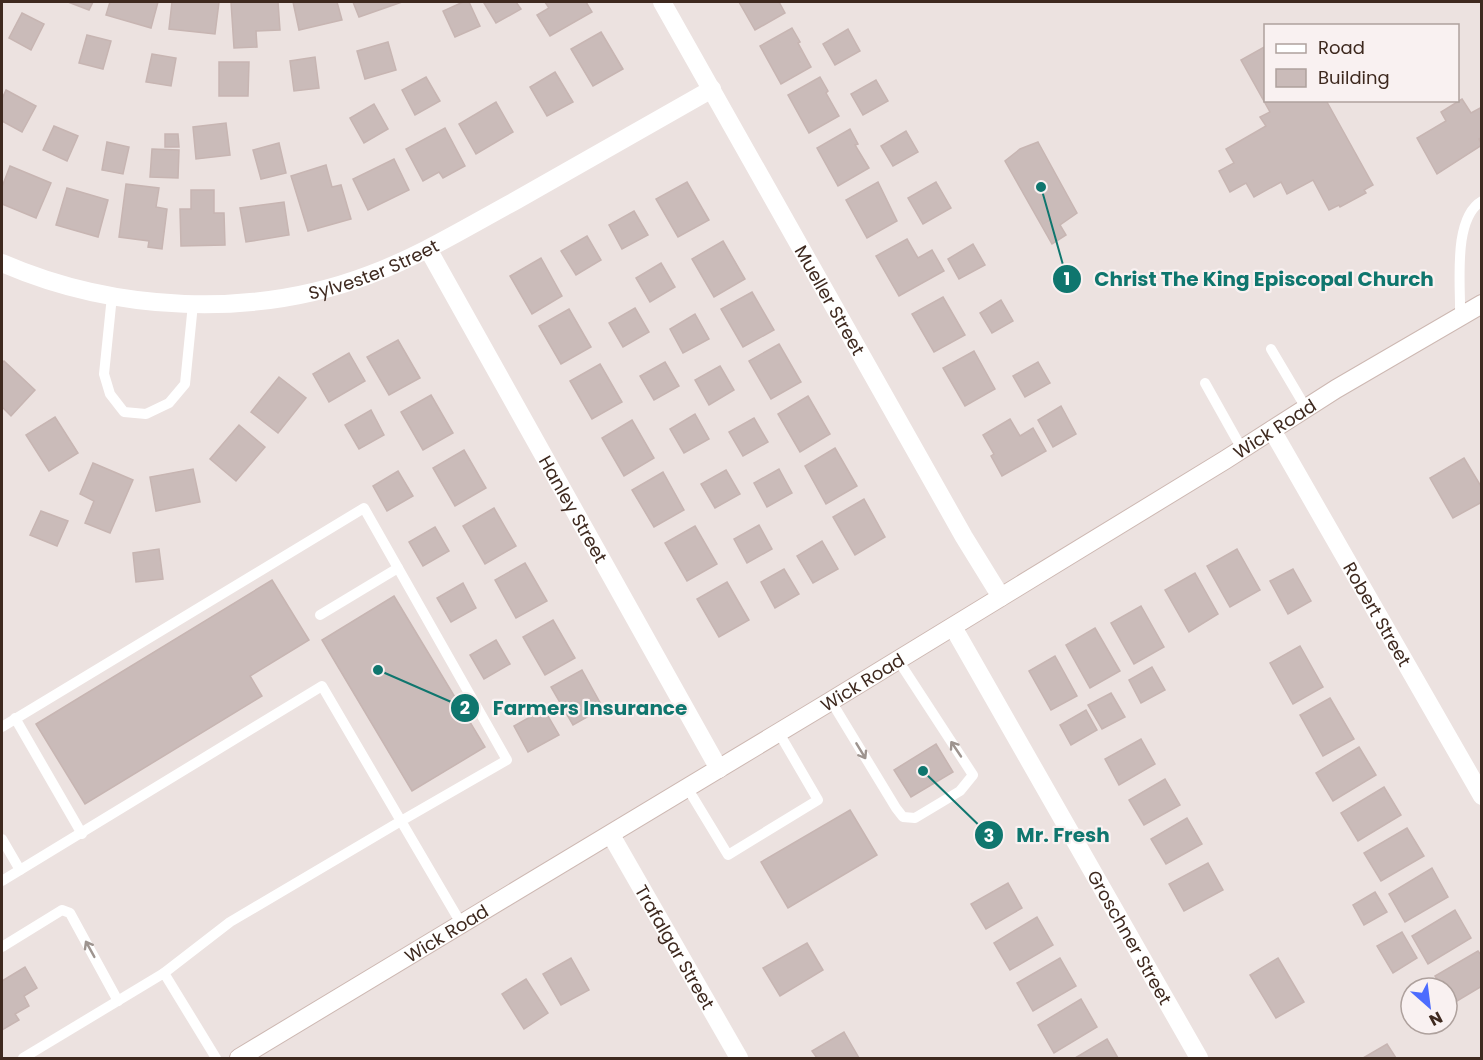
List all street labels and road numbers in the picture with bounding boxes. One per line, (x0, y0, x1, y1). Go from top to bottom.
street label: Sylvester Street (306, 233, 443, 305)
street label: Mueller Street (789, 240, 871, 359)
street label: Wick Road (1228, 392, 1321, 464)
street label: Hanley Street (533, 451, 614, 567)
street label: Robert Street (1338, 557, 1417, 671)
street label: Wick Road (816, 647, 909, 717)
street label: Groschner Street (1082, 865, 1178, 1009)
street label: Trafalgar Street (630, 880, 721, 1014)
street label: Wick Road (400, 898, 493, 968)

